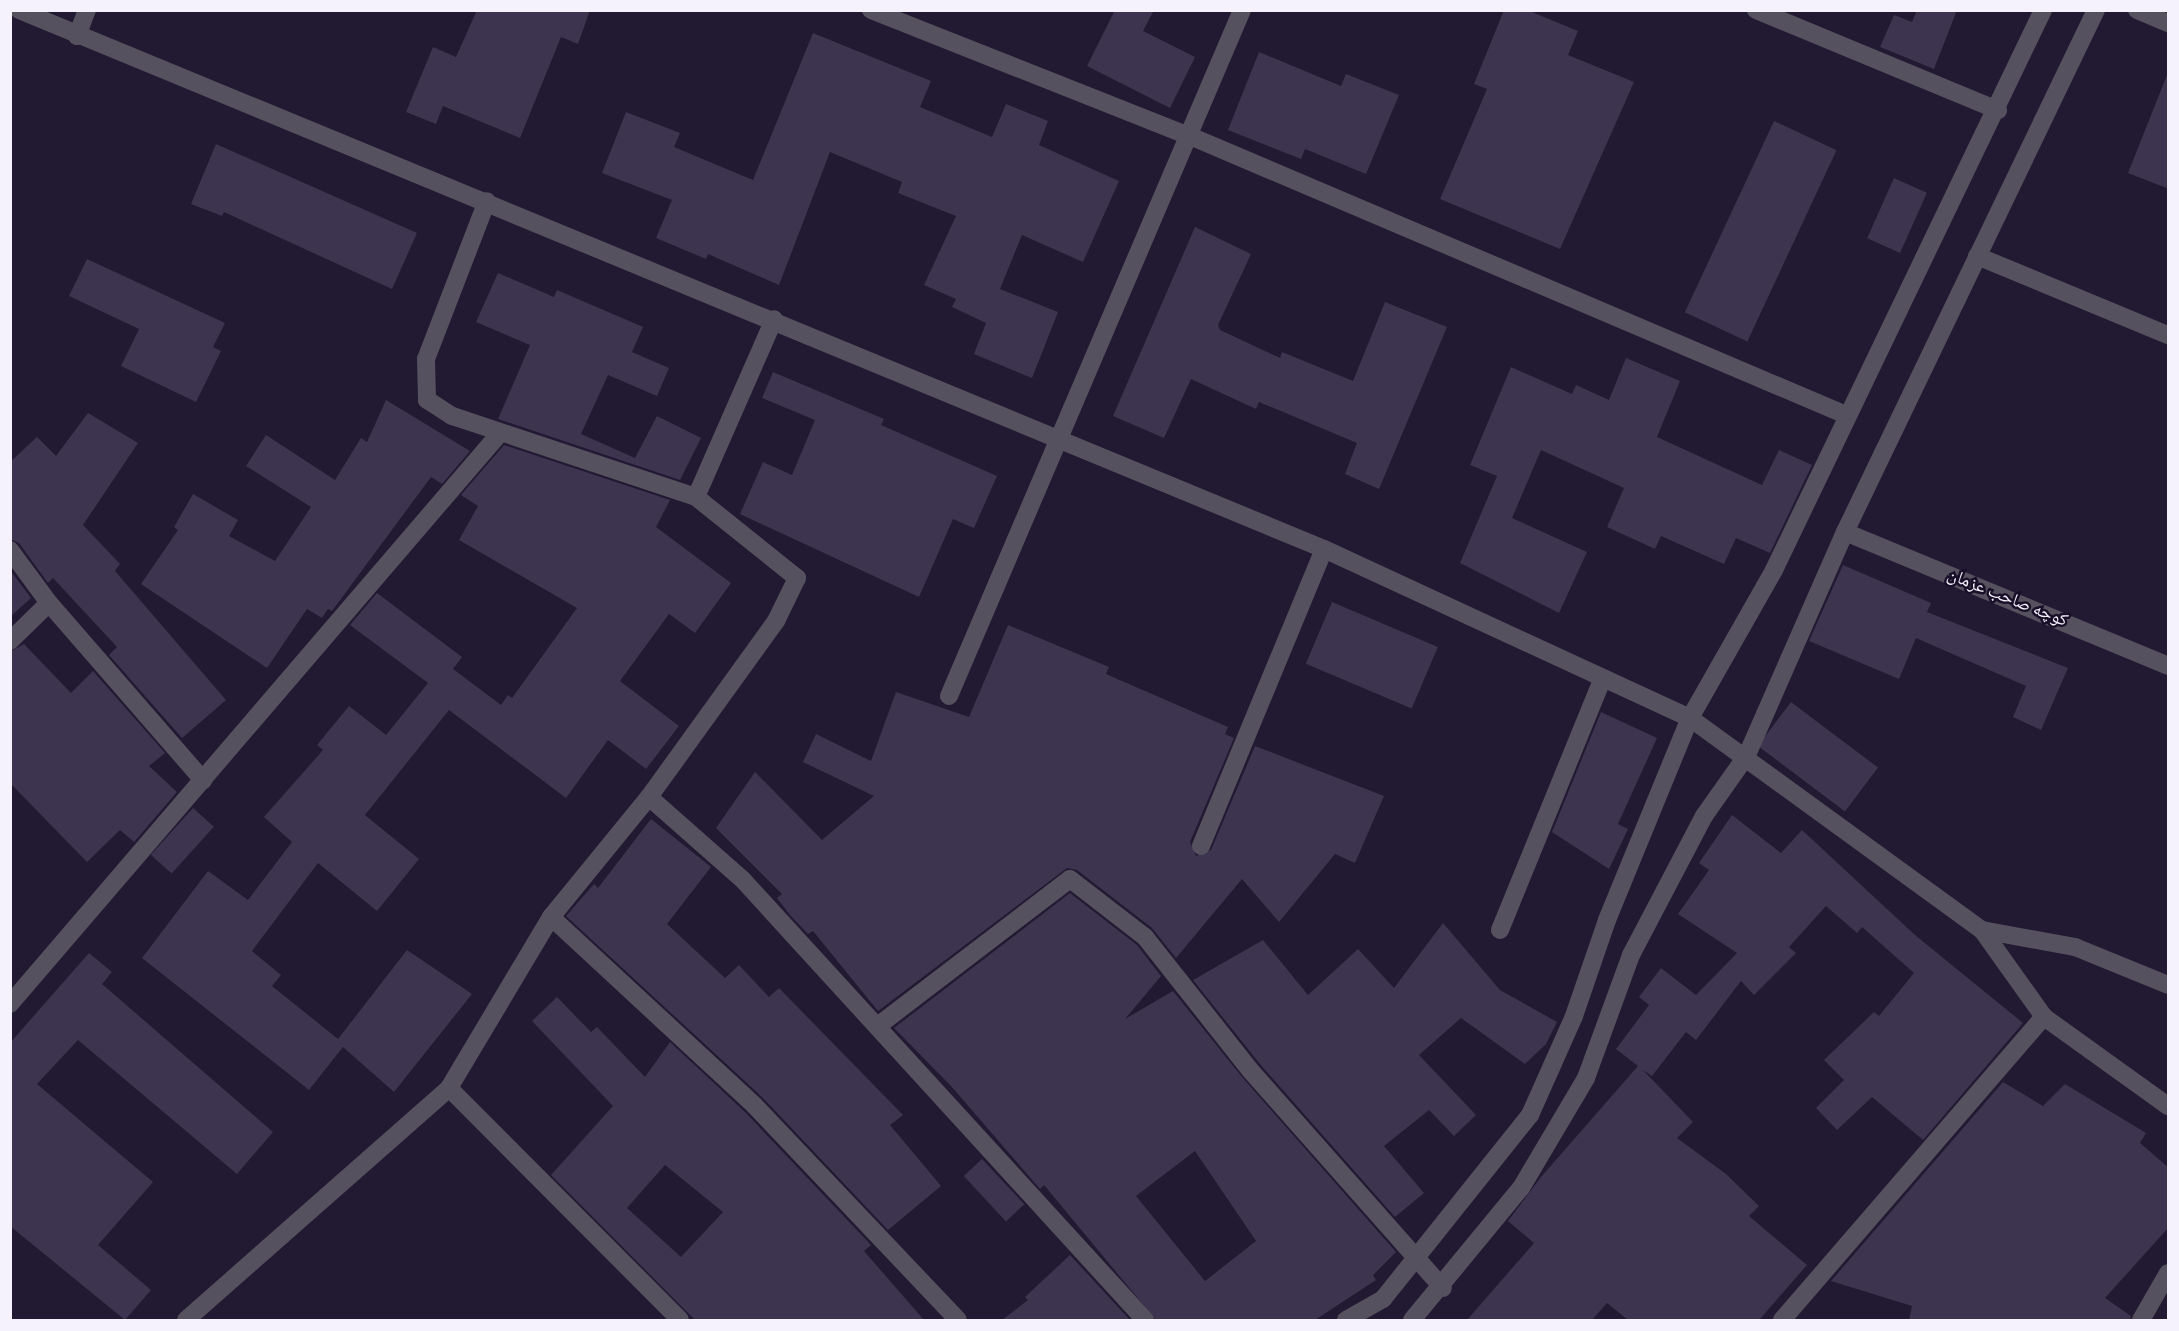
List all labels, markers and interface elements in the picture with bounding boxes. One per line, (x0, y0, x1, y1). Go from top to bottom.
street label: کوچه صاحب عزمان (1944, 565, 2070, 633)

